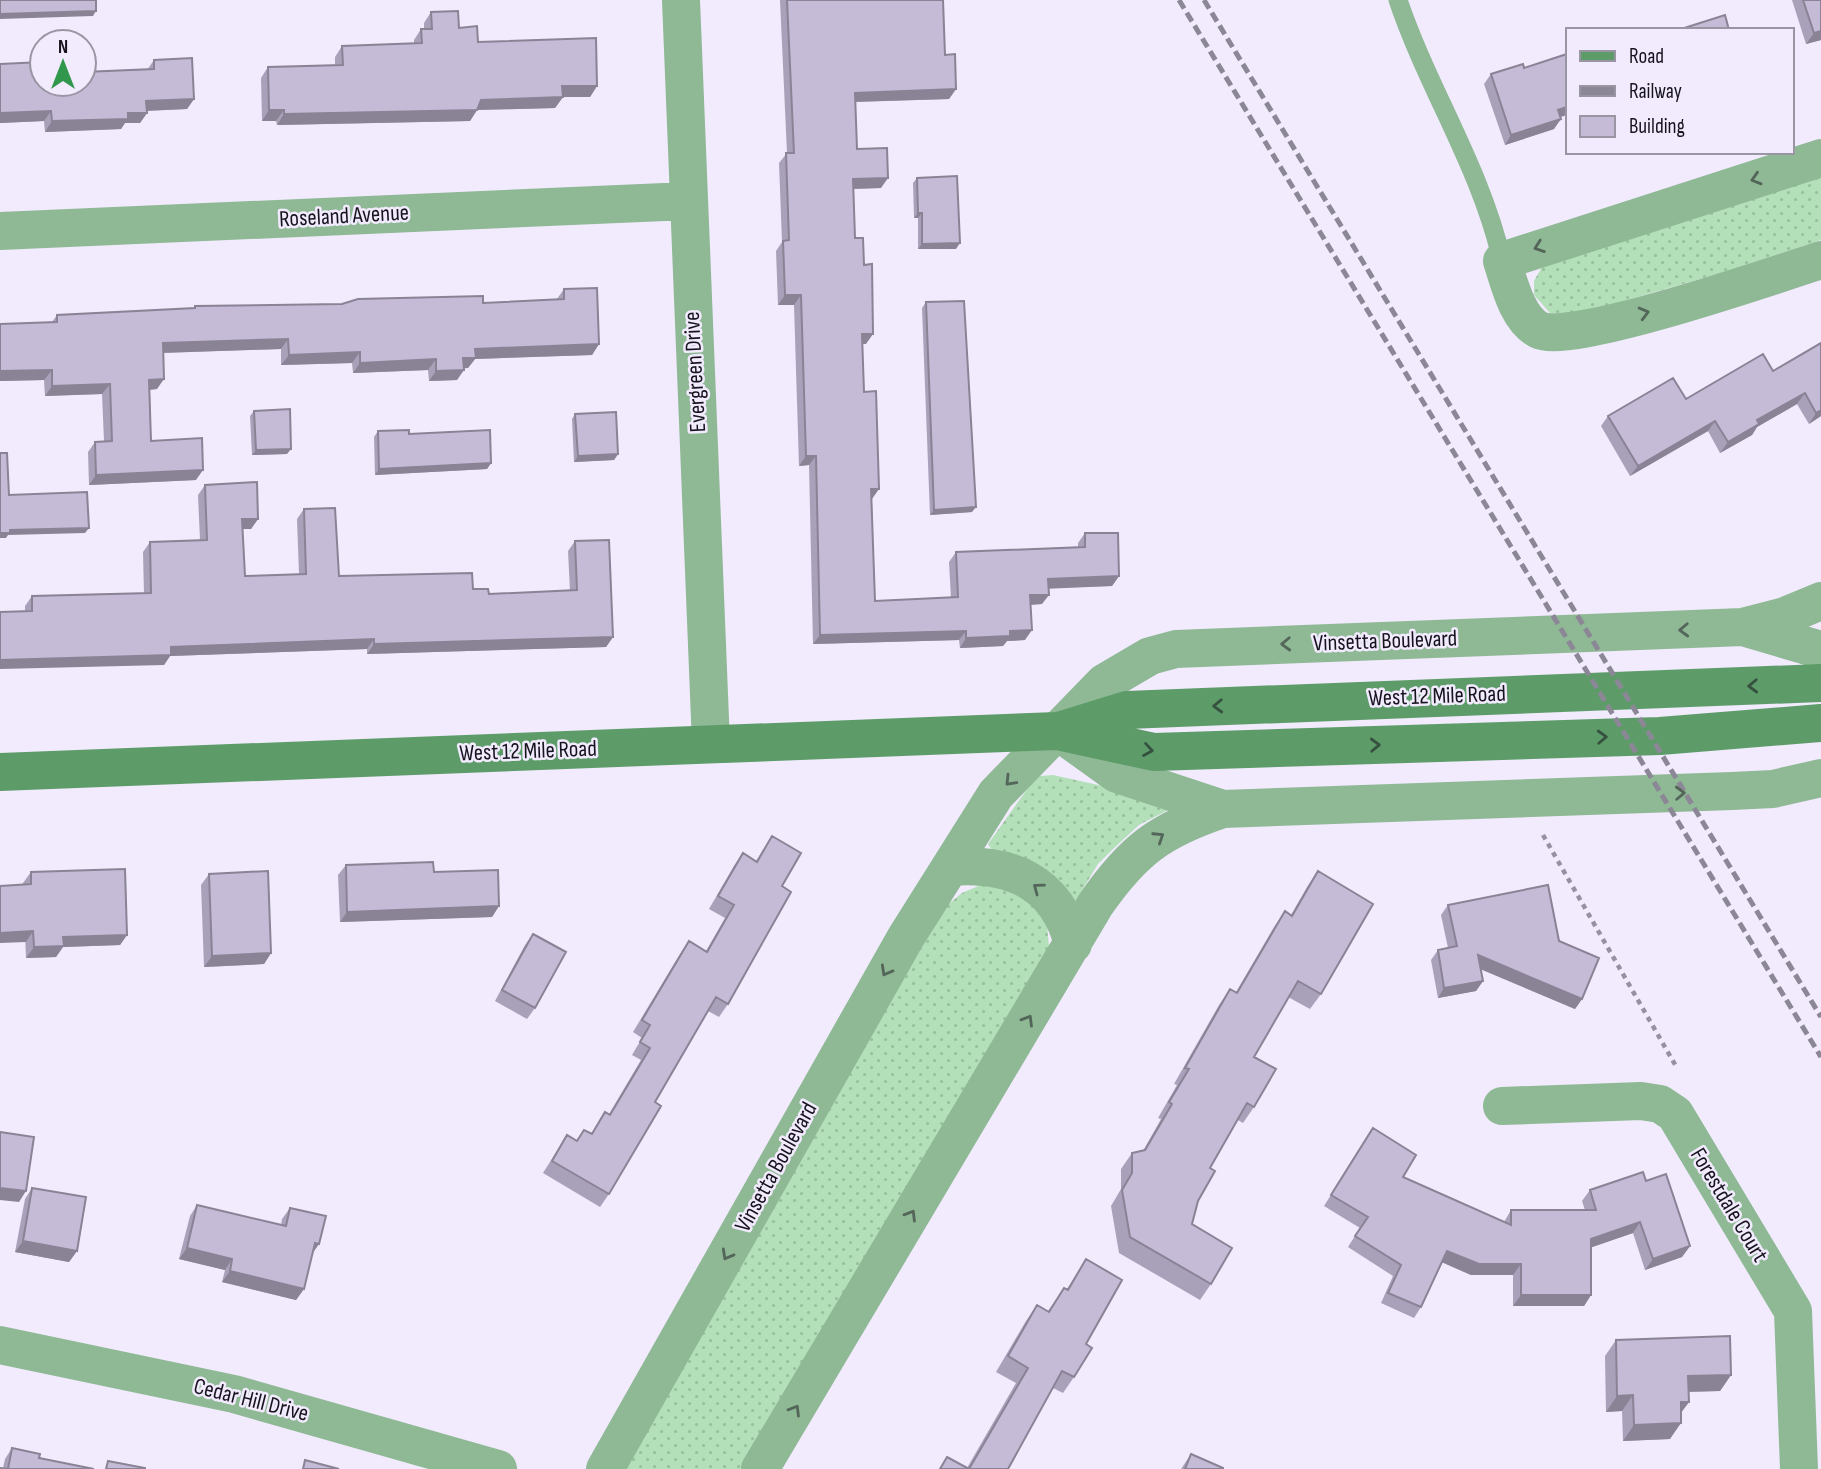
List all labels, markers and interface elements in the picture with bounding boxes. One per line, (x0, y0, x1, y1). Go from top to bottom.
north arrow (28, 28, 98, 98)
legend (1566, 28, 1793, 154)
text: N (58, 36, 68, 59)
text: Road (1629, 44, 1664, 69)
text: Railway (1629, 79, 1682, 104)
text: Building (1629, 114, 1685, 139)
one-way arrow (1750, 170, 1762, 185)
street label: Roseland Avenue (278, 199, 410, 233)
one-way arrow (1533, 239, 1546, 253)
one-way arrow (1638, 307, 1650, 321)
street label: Evergreen Drive (678, 311, 712, 433)
one-way arrow (1678, 622, 1689, 637)
street label: Vinsetta Boulevard (1312, 624, 1458, 658)
one-way arrow (1280, 636, 1291, 651)
one-way arrow (1747, 678, 1758, 693)
street label: West 12 Mile Road (1368, 680, 1506, 712)
one-way arrow (1212, 698, 1223, 713)
one-way arrow (1597, 730, 1608, 745)
street label: West 12 Mile Road (459, 735, 597, 767)
one-way arrow (1370, 737, 1381, 752)
one-way arrow (1142, 742, 1154, 757)
one-way arrow (1005, 772, 1018, 785)
one-way arrow (1675, 785, 1686, 800)
one-way arrow (1152, 832, 1165, 845)
one-way arrow (1034, 884, 1046, 896)
one-way arrow (881, 964, 894, 976)
one-way arrow (1019, 1014, 1032, 1027)
street label: Vinsetta Boulevard (729, 1097, 823, 1237)
street label: Forestdale Court (1684, 1143, 1774, 1267)
one-way arrow (903, 1209, 916, 1222)
one-way arrow (722, 1248, 735, 1260)
street label: Cedar Hill Drive (191, 1372, 311, 1428)
one-way arrow (786, 1405, 799, 1418)

